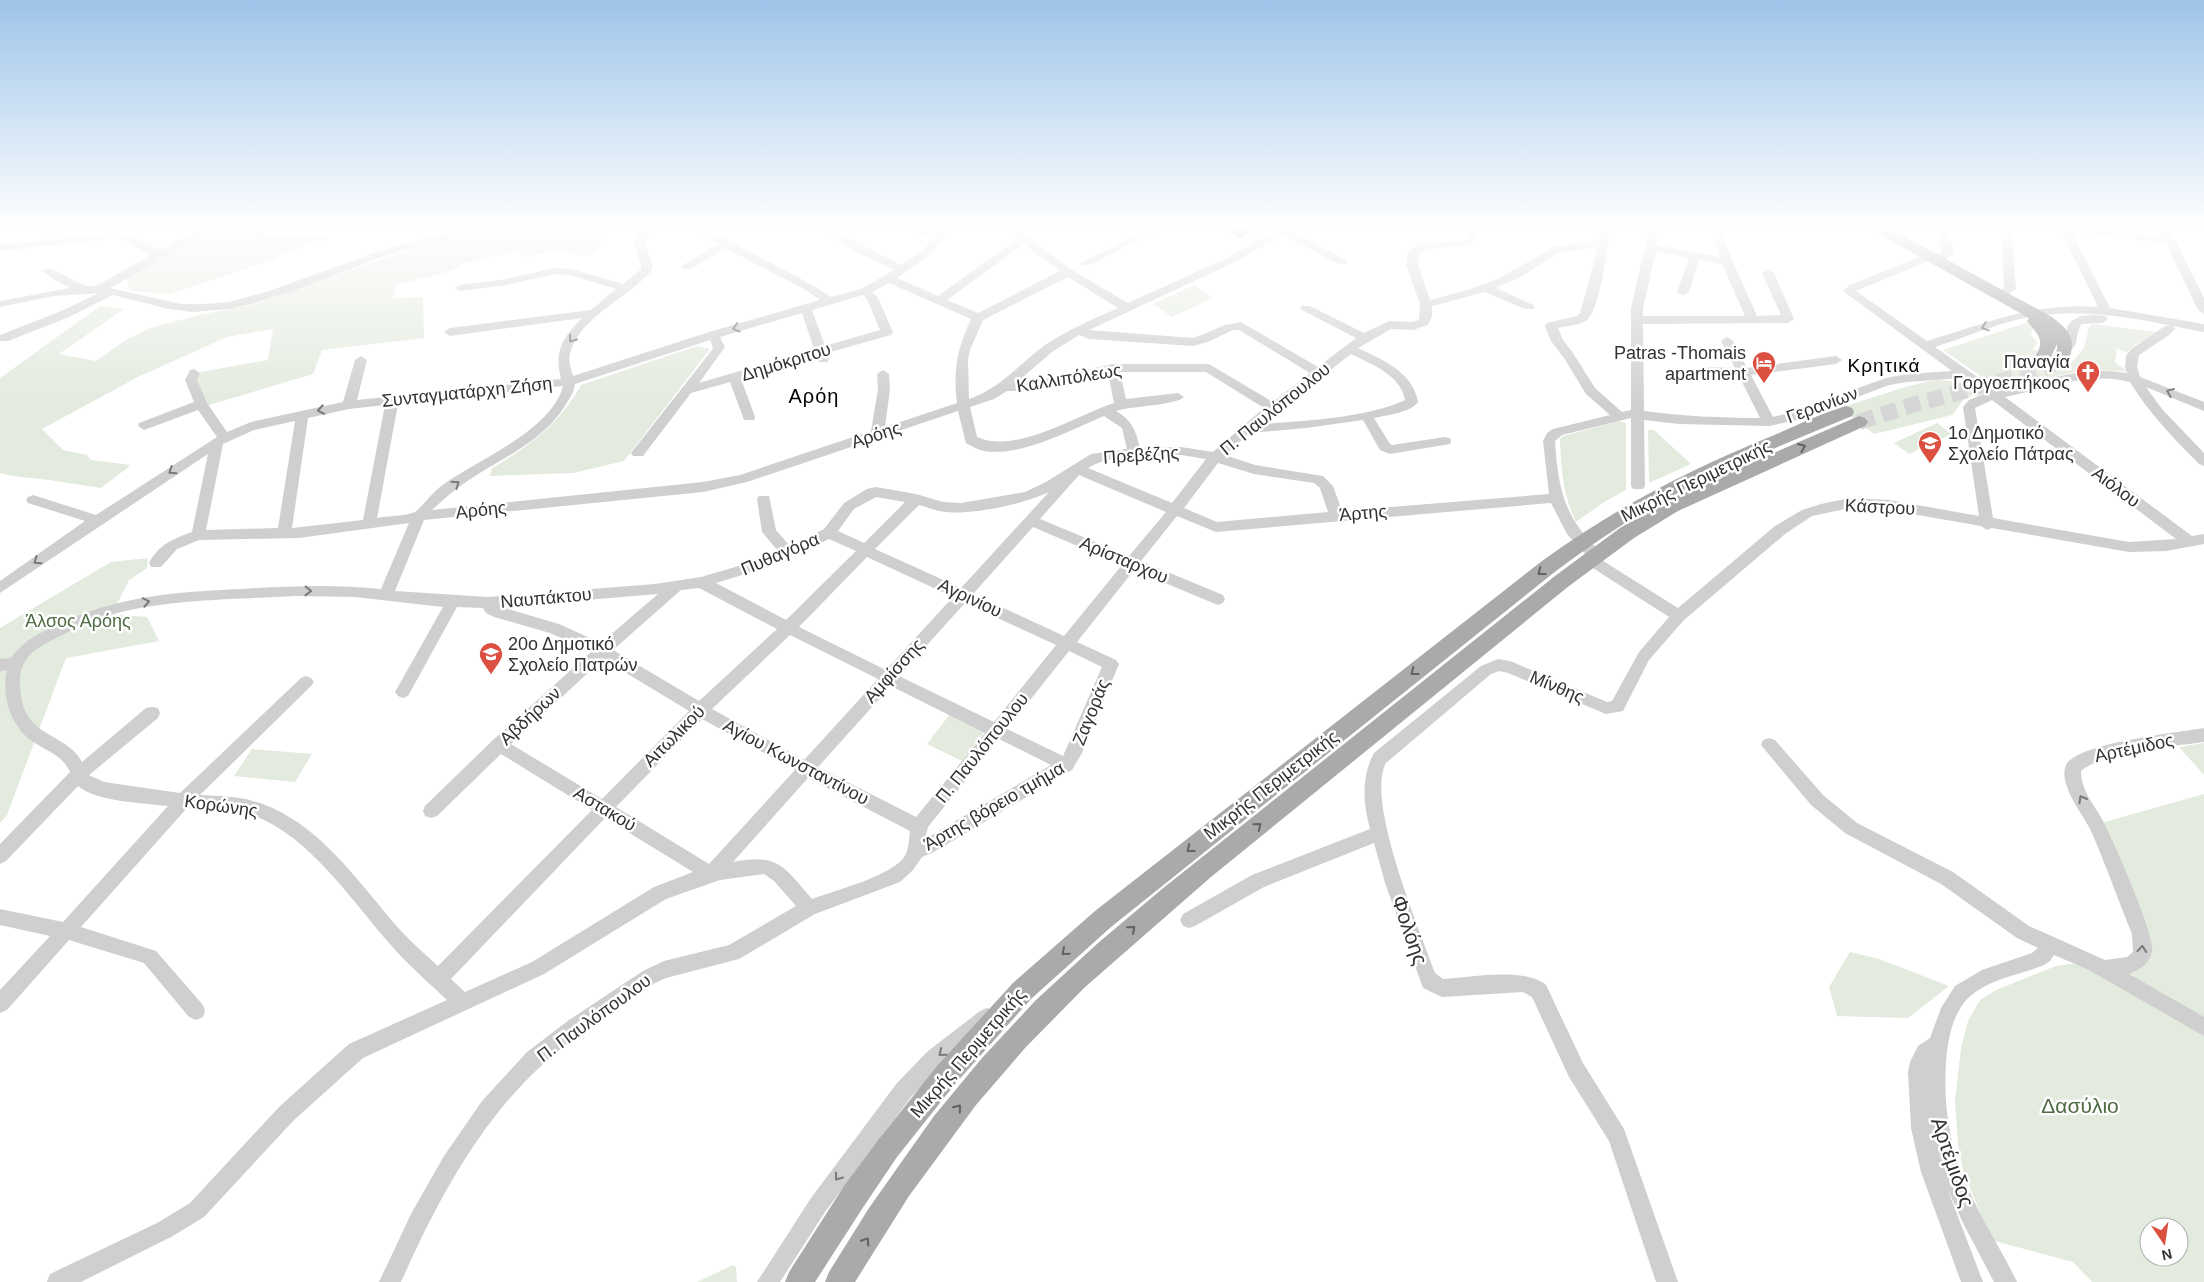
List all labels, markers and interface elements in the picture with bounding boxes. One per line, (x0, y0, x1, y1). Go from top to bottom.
one-way arrow (1981, 321, 1989, 331)
one-way arrow (732, 323, 740, 333)
one-way arrow (569, 333, 578, 343)
street label: Δημόκριτου (739, 339, 833, 385)
place label: Patras -Thomais apartment (1614, 343, 1746, 384)
hotel icon: Patras -Thomais apartment (1751, 350, 1777, 384)
place label: Παναγία Γοργοεπήκοος (1953, 352, 2070, 393)
district label: Κρητικά (1847, 355, 1921, 376)
street label: Π. Παυλόπουλου (1216, 359, 1334, 459)
church icon: Παναγία Γοργοεπήκοος (2075, 359, 2101, 393)
street label: Καλλιπόλεως (1015, 360, 1123, 396)
street label: Συνταγματάρχη Ζήση (381, 373, 553, 411)
street label: Γερανίων (1784, 383, 1860, 427)
district label: Αρόη (789, 385, 839, 407)
one-way arrow (2166, 388, 2175, 399)
one-way arrow (316, 405, 325, 415)
street label: Αρόης (849, 418, 904, 452)
place label: 1ο Δημοτικό Σχολείο Πάτρας (1948, 423, 2074, 464)
school or university icon: 1ο Δημοτικό Σχολείο Πάτρας (1917, 430, 1943, 464)
street label: Μικρής Περιμετρικής (1618, 436, 1775, 526)
street label: Πρεβέζης (1102, 442, 1180, 468)
one-way arrow (1797, 442, 1806, 453)
street label: Αιόλου (2088, 463, 2144, 511)
one-way arrow (169, 465, 178, 474)
one-way arrow (450, 481, 460, 490)
street label: Κάστρου (1844, 495, 1916, 519)
street label: Αρόης (455, 497, 508, 523)
street label: Άρτης (1338, 501, 1388, 525)
street label: Πυθαγόρα (738, 529, 822, 579)
street label: Αρίσταρχου (1077, 532, 1171, 588)
one-way arrow (33, 555, 43, 564)
one-way arrow (1538, 566, 1547, 574)
street label: Αγρινίου (935, 575, 1005, 621)
street label: Ναυπάκτου (500, 584, 592, 612)
one-way arrow (305, 586, 313, 596)
one-way arrow (142, 597, 151, 608)
park label: Άλσος Αρόης (25, 611, 131, 631)
place label: 20ο Δημοτικό Σχολείο Πατρών (508, 634, 638, 675)
street label: Αμφίσσης (860, 635, 928, 707)
school or university icon: 20ο Δημοτικό Σχολείο Πατρών (478, 641, 504, 675)
one-way arrow (1411, 667, 1420, 675)
street label: Μίνθης (1527, 667, 1587, 707)
street label: Ζαγοράς (1069, 676, 1113, 748)
street label: Αβδήρων (496, 683, 564, 749)
street label: Π. Παυλόπουλου (932, 689, 1032, 807)
street label: Αιτωλικού (639, 701, 709, 771)
street label: Αγίου Κωνσταντίνου (720, 715, 872, 809)
street label: Μικρής Περιμετρικής (1200, 726, 1342, 844)
street label: Αρτέμιδος (2093, 730, 2176, 766)
street label: Άρτης βόρειο τμήμα (920, 758, 1068, 854)
street label: Αστακού (570, 783, 640, 835)
street label: Κορώνης (183, 791, 259, 821)
one-way arrow (2079, 795, 2089, 804)
one-way arrow (1252, 822, 1261, 831)
one-way arrow (1187, 843, 1196, 851)
street label: Φολόης (1387, 892, 1433, 968)
one-way arrow (1126, 926, 1135, 934)
one-way arrow (2136, 944, 2147, 952)
one-way arrow (1061, 946, 1070, 955)
street label: Π. Παυλόπουλου (533, 970, 655, 1066)
street label: Μικρής Περιμετρικής (906, 984, 1030, 1122)
one-way arrow (938, 1047, 947, 1056)
park label: Δασύλιο (2041, 1094, 2119, 1117)
one-way arrow (953, 1104, 962, 1113)
street label: Αρτέμιδος (1927, 1114, 1979, 1210)
one-way arrow (835, 1172, 844, 1181)
north arrow (2139, 1217, 2189, 1267)
one-way arrow (859, 1237, 869, 1246)
text: N (2160, 1246, 2174, 1264)

